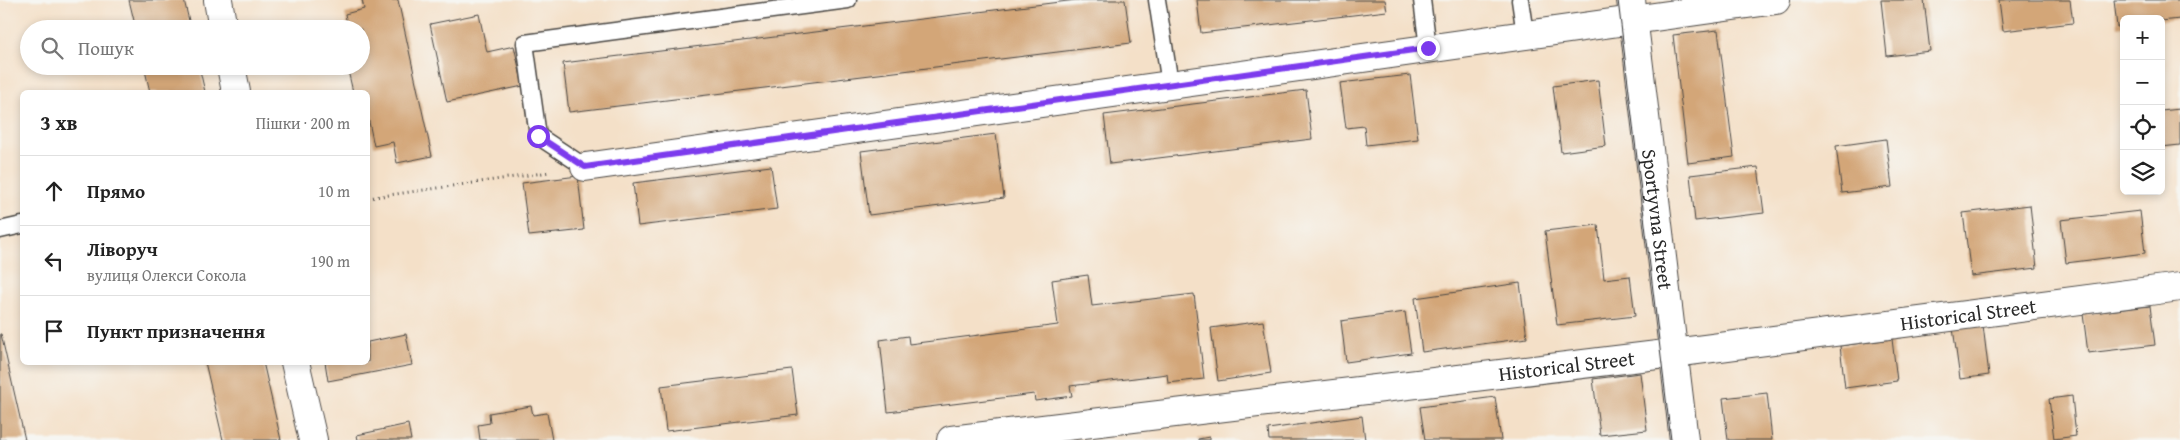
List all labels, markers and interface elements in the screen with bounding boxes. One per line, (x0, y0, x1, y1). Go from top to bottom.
map controls (2120, 15, 2165, 195)
button: + (2120, 15, 2165, 60)
search box (20, 20, 370, 75)
icon: search (38, 34, 66, 62)
text: Пошук (78, 34, 134, 62)
route end (1417, 37, 1440, 60)
button: − (2120, 60, 2165, 105)
button: locate (2120, 105, 2165, 150)
text: 3 хв (40, 107, 78, 138)
text: Пішки · 200 m (256, 111, 350, 135)
route start (527, 125, 550, 148)
street label: Sportyvna Street (1635, 147, 1681, 291)
button: layers (2120, 150, 2165, 195)
icon: ahead (40, 177, 68, 205)
text: Прямо (87, 177, 145, 205)
text: 10 m (318, 179, 350, 203)
text: Ліворуч (87, 235, 158, 263)
icon: left (40, 247, 68, 275)
text: 190 m (310, 249, 350, 273)
text: вулиця Олекси Сокола (87, 263, 246, 287)
street label: Historical Street (1898, 291, 2038, 337)
icon: arrive (40, 317, 68, 345)
text: Пункт призначення (87, 317, 265, 345)
street label: Historical Street (1497, 343, 1636, 388)

